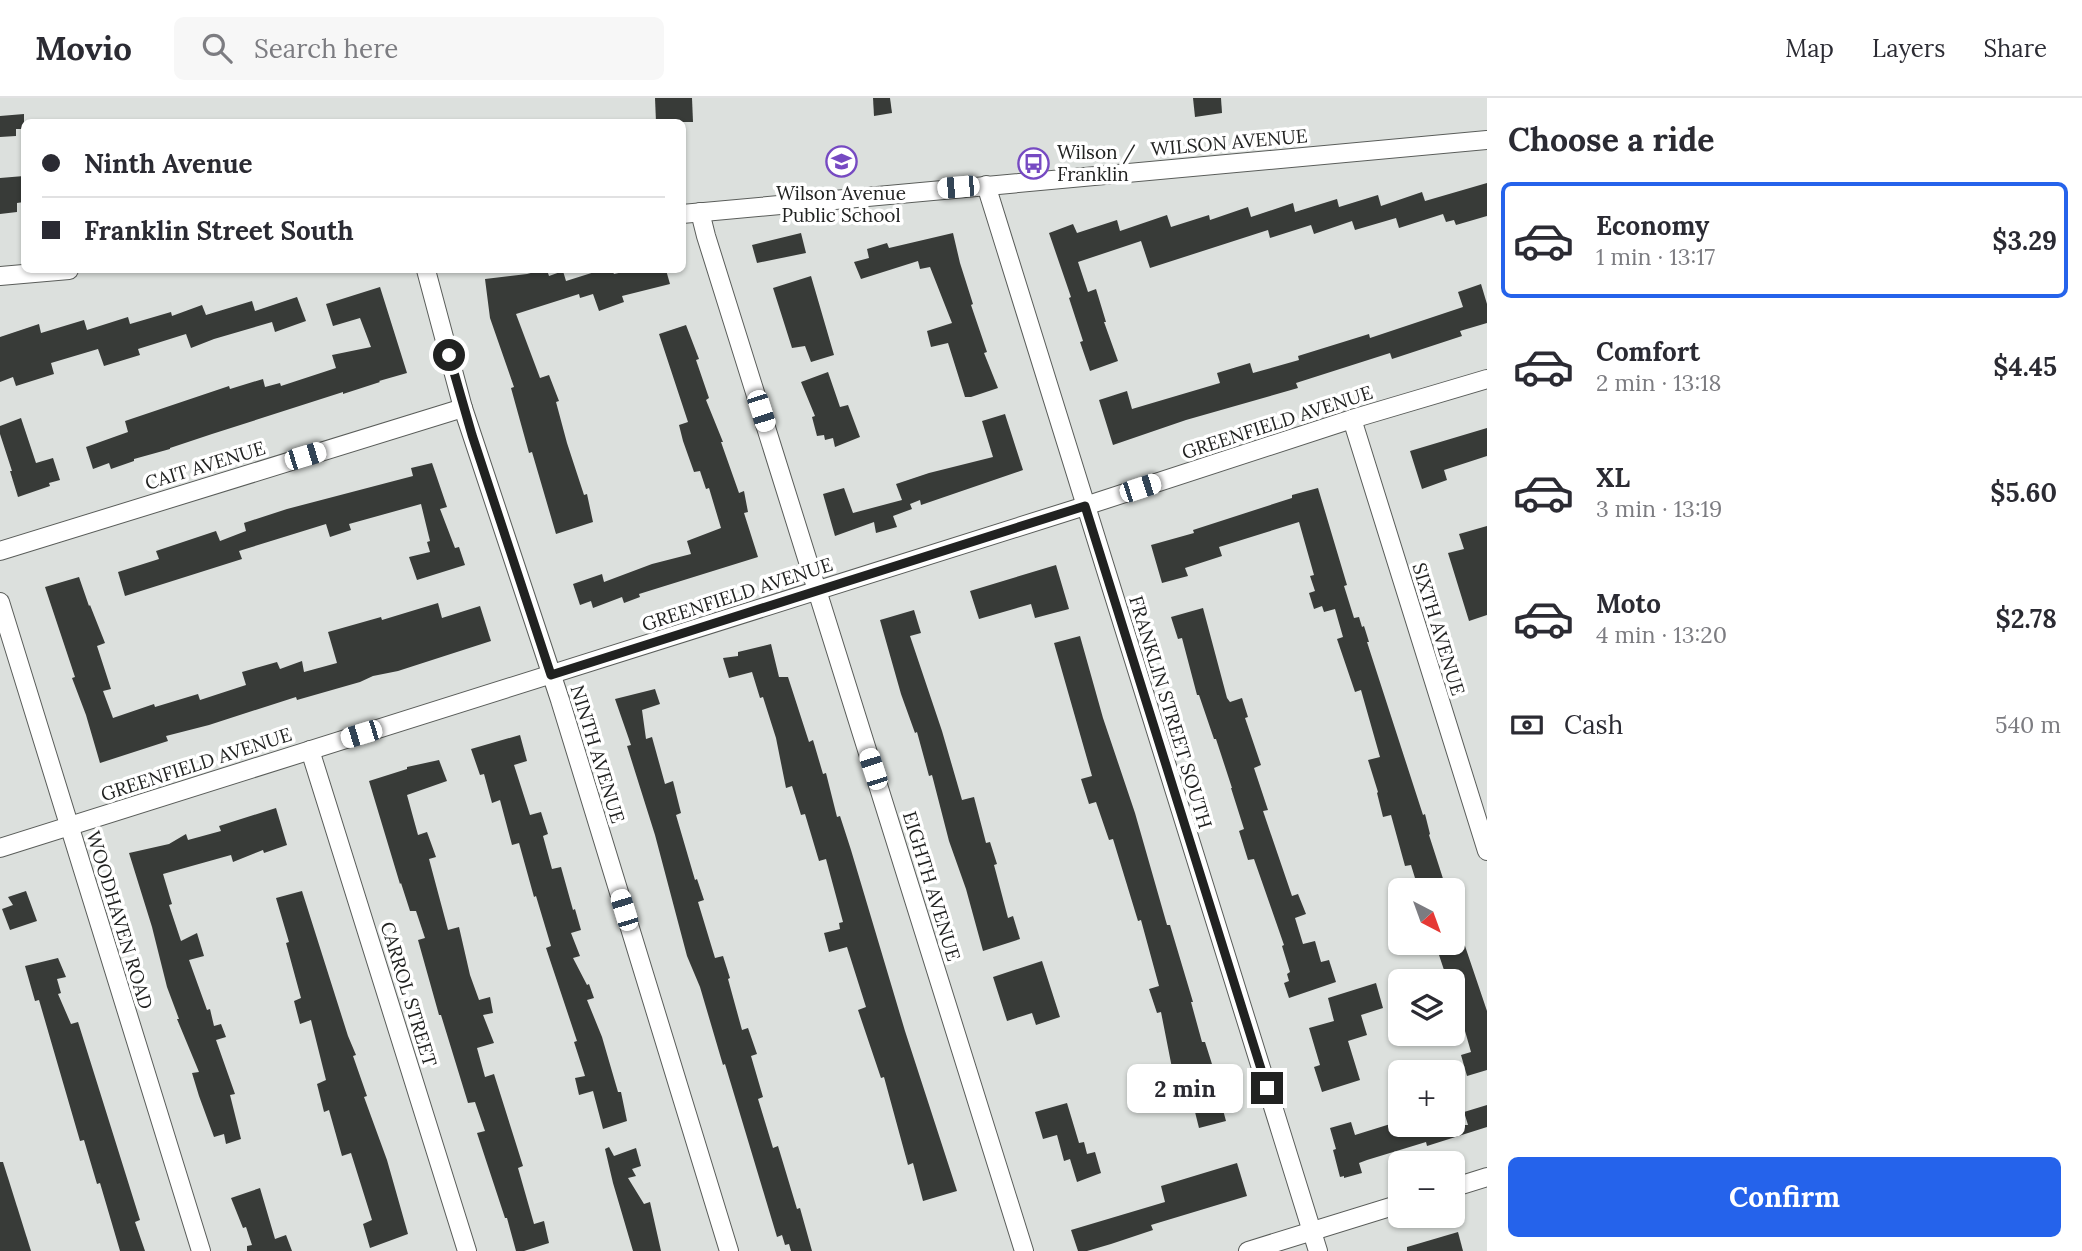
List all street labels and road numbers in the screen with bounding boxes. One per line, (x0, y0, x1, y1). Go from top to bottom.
street label: WILSON AVENUE (1150, 123, 1308, 161)
street label: GREENFIELD AVENUE (1179, 380, 1375, 464)
street label: CAIT AVENUE (142, 435, 268, 495)
street label: GREENFIELD AVENUE (639, 552, 835, 636)
street label: SIXTH AVENUE (1407, 560, 1471, 698)
street label: FRANKLIN STREET SOUTH (1124, 593, 1218, 831)
street label: NINTH AVENUE (566, 682, 630, 826)
street label: GREENFIELD AVENUE (98, 722, 294, 806)
street label: EIGHTH AVENUE (898, 808, 966, 964)
street label: WOODHAVEN ROAD (81, 828, 159, 1012)
street label: CARROL STREET (376, 919, 442, 1069)

